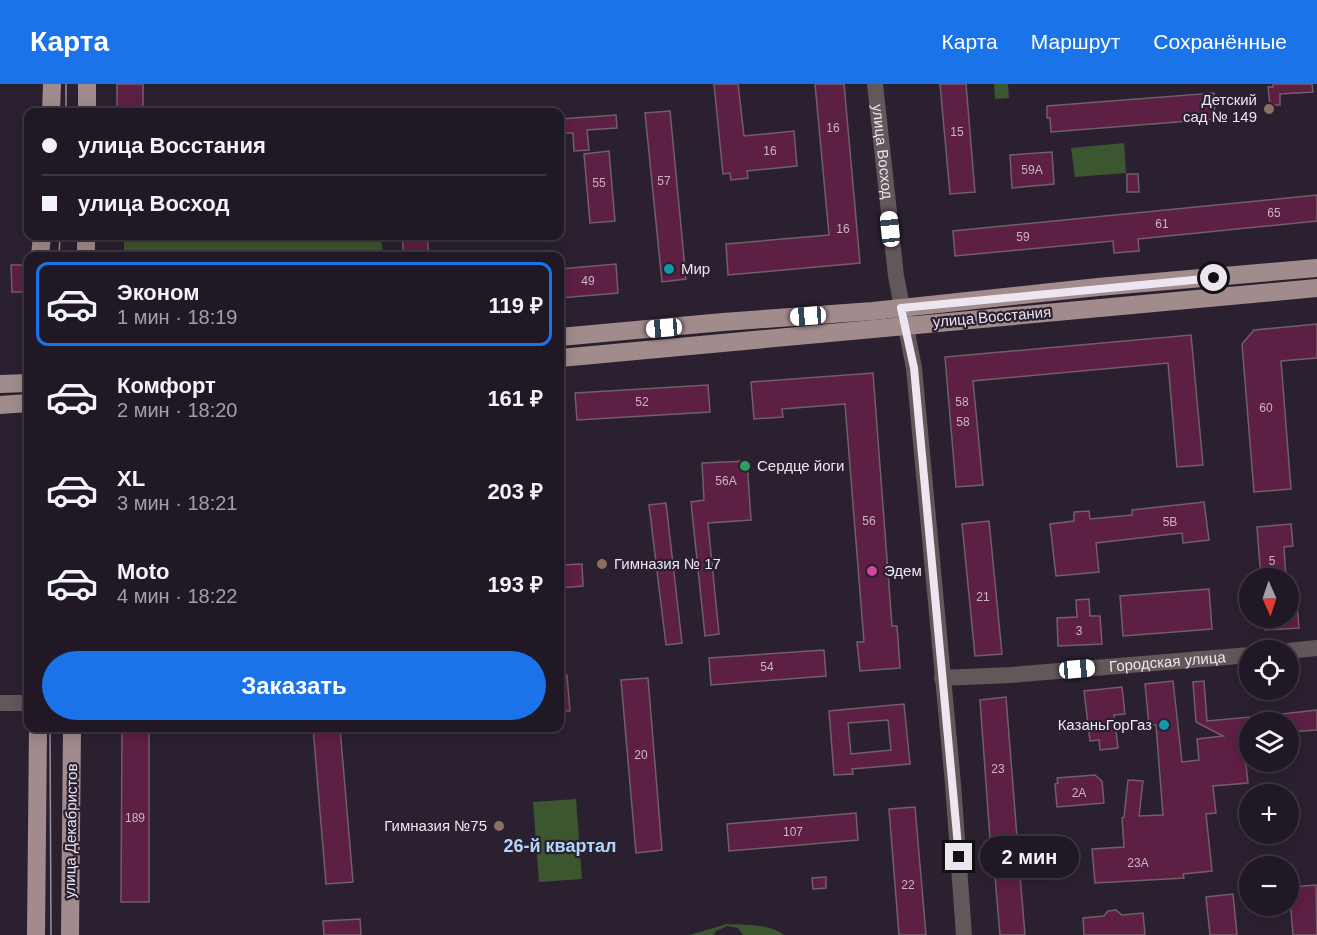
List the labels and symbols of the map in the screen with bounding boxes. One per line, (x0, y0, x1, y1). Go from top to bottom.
place label: Детский сад № 149 (1183, 91, 1257, 125)
marker: Детский сад № 149 (1262, 102, 1276, 116)
street label: улица Восход (869, 103, 897, 200)
house number: 16 (826, 121, 840, 135)
house number: 15 (950, 125, 964, 139)
house number: 16 (763, 144, 777, 158)
house number: 59А (1021, 163, 1043, 177)
house number: 57 (657, 174, 671, 188)
house number: 55 (592, 176, 606, 190)
house number: 65 (1267, 206, 1281, 220)
car (879, 210, 901, 248)
house number: 61 (1155, 217, 1169, 231)
house number: 16 (836, 222, 850, 236)
house number: 59 (1016, 230, 1030, 244)
place label: Мир (681, 260, 710, 277)
marker: Мир (662, 262, 676, 276)
route start (1200, 264, 1227, 291)
house number: 49 (581, 274, 595, 288)
street label: улица Восстания (932, 303, 1052, 330)
car (789, 306, 827, 326)
car (645, 317, 683, 339)
house number: 52 (635, 395, 649, 409)
house number: 58 (955, 395, 969, 409)
house number: 60 (1259, 401, 1273, 415)
house number: 58 (956, 415, 970, 429)
place label: Сердце йоги (757, 457, 844, 474)
marker: Сердце йоги (738, 459, 752, 473)
house number: 56А (715, 474, 737, 488)
house number: 56 (862, 514, 876, 528)
house number: 5В (1163, 515, 1177, 529)
house number: 5 (1269, 554, 1276, 568)
place label: Гимназия № 17 (614, 555, 721, 572)
marker: Гимназия № 17 (595, 557, 609, 571)
place label: Эдем (884, 562, 922, 579)
marker: Эдем (865, 564, 879, 578)
north arrow (1239, 568, 1299, 628)
house number: 21 (976, 590, 990, 604)
house number: 3 (1076, 624, 1083, 638)
street label: Городская улица (1108, 648, 1227, 675)
car (1058, 658, 1096, 680)
house number: 54 (760, 660, 774, 674)
place label: КазаньГорГаз (1058, 716, 1152, 733)
marker: КазаньГорГаз (1157, 718, 1171, 732)
house number: 20 (634, 748, 648, 762)
house number: 23 (991, 762, 1005, 776)
street label: улица Декабристов (61, 763, 80, 899)
house number: 2А (1072, 786, 1086, 800)
house number: 189 (125, 811, 145, 825)
place label: Гимназия №75 (384, 817, 487, 834)
marker: Гимназия №75 (492, 819, 506, 833)
house number: 107 (783, 825, 803, 839)
district label: 26-й квартал (504, 836, 616, 856)
callout: 2 мин (980, 836, 1079, 878)
route end (945, 843, 972, 870)
house number: 23А (1127, 856, 1149, 870)
house number: 22 (901, 878, 915, 892)

